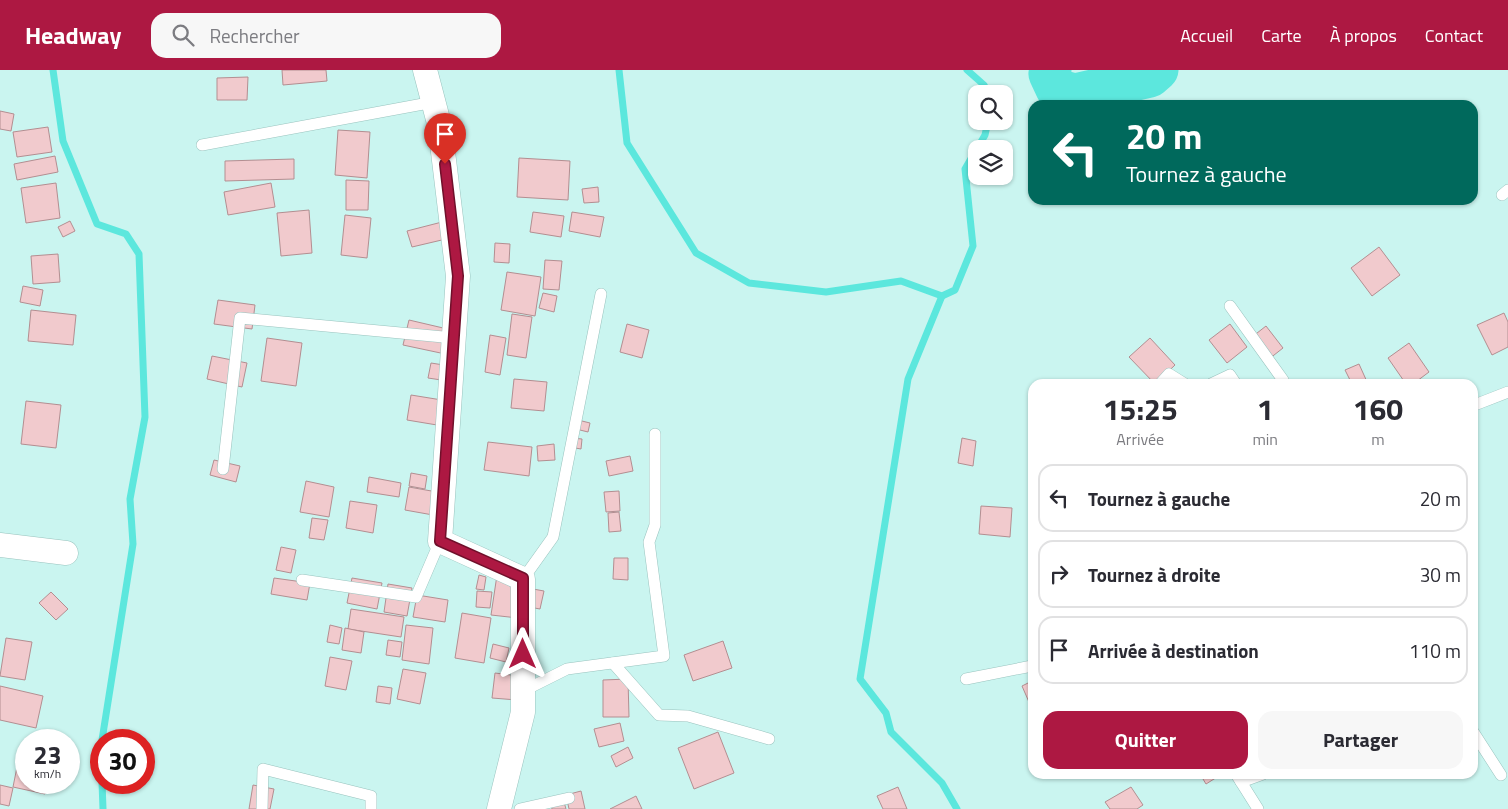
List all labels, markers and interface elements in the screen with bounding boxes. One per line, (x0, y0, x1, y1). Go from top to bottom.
search box (151, 13, 501, 58)
text: Headway (25, 17, 121, 53)
icon: search (169, 21, 197, 49)
text: Rechercher (209, 21, 300, 50)
text: Accueil (1180, 22, 1233, 49)
text: Carte (1261, 22, 1302, 49)
text: À propos (1330, 22, 1397, 49)
text: Contact (1425, 22, 1483, 49)
map controls (968, 85, 1013, 185)
button: search (968, 85, 1013, 130)
text: 20 m (1126, 109, 1202, 163)
pin (424, 113, 466, 164)
icon: arrive (431, 120, 459, 148)
icon: left (1043, 120, 1108, 185)
button: layers (968, 140, 1013, 185)
text: Tournez à gauche (1126, 157, 1287, 191)
text: 15:25 (1103, 386, 1178, 432)
text: 1 (1257, 386, 1274, 432)
text: 160 (1353, 386, 1403, 432)
text: Arrivée (1116, 427, 1164, 451)
text: min (1252, 427, 1278, 451)
text: m (1371, 427, 1385, 451)
icon: left (1045, 484, 1073, 512)
text: Tournez à gauche (1088, 484, 1230, 513)
text: 20 m (1420, 484, 1461, 513)
icon: right (1045, 560, 1073, 588)
text: Tournez à droite (1088, 560, 1220, 589)
text: 30 m (1420, 560, 1461, 589)
position arrow (496, 627, 548, 679)
icon: arrive (1045, 636, 1073, 664)
text: Arrivée à destination (1088, 636, 1259, 665)
text: 110 m (1409, 636, 1461, 665)
button: Quitter (1043, 711, 1248, 769)
button: Partager (1258, 711, 1463, 769)
speed limit sign: 30 (90, 729, 155, 794)
text: 23 (33, 736, 62, 774)
text: km/h (34, 764, 61, 783)

